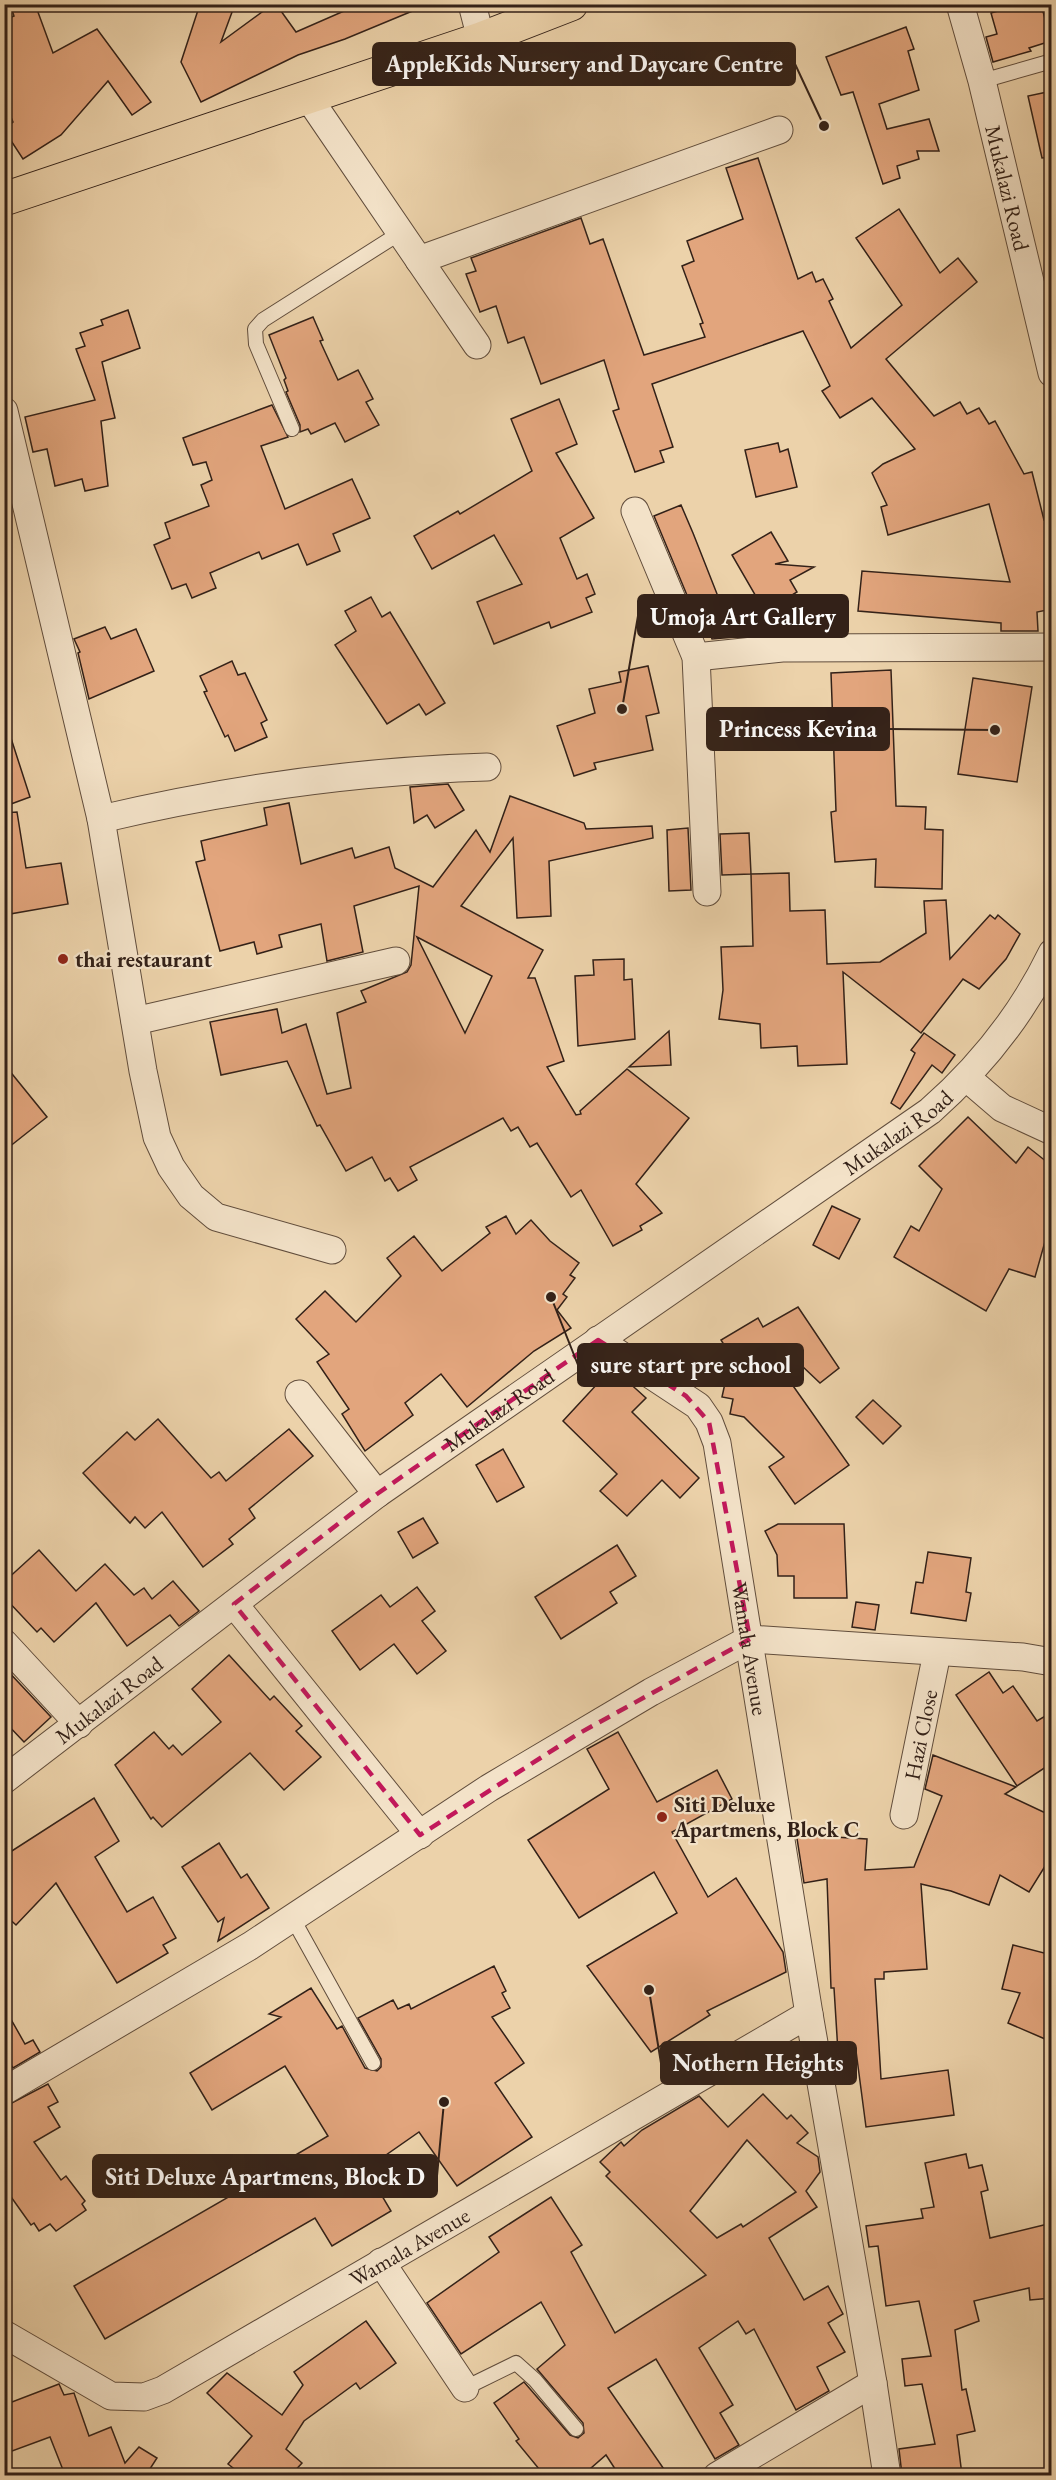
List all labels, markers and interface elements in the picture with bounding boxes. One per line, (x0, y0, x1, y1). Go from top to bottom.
callout: AppleKids Nursery and Daycare Centre (373, 43, 795, 85)
text: AppleKids Nursery and Daycare Centre (384, 48, 783, 80)
street label: Mukalazi Road (979, 122, 1037, 255)
callout: Umoja Art Gallery (638, 595, 848, 637)
text: Umoja Art Gallery (650, 601, 836, 633)
callout: Princess Kevina (707, 708, 889, 750)
text: Princess Kevina (719, 713, 878, 744)
place label: thai restaurant (75, 945, 213, 974)
marker: thai restaurant (56, 952, 70, 966)
street label: Mukalazi Road (837, 1083, 959, 1181)
callout: sure start pre school (578, 1344, 803, 1386)
text: sure start pre school (591, 1349, 792, 1380)
street label: Mukalazi Road (438, 1361, 560, 1458)
street label: Wamala Avenue (725, 1580, 775, 1718)
street label: Mukalazi Road (49, 1649, 169, 1750)
street label: Hazi Close (897, 1686, 944, 1783)
place label: Siti Deluxe Apartmens, Block C (673, 1790, 859, 1844)
marker: Siti Deluxe Apartmens, Block C (655, 1810, 669, 1824)
callout: Nothern Heights (661, 2042, 856, 2084)
text: Nothern Heights (672, 2047, 844, 2079)
callout: Siti Deluxe Apartmens, Block D (93, 2155, 437, 2197)
text: Siti Deluxe Apartmens, Block D (105, 2161, 425, 2192)
street label: Wamala Avenue (344, 2200, 475, 2293)

